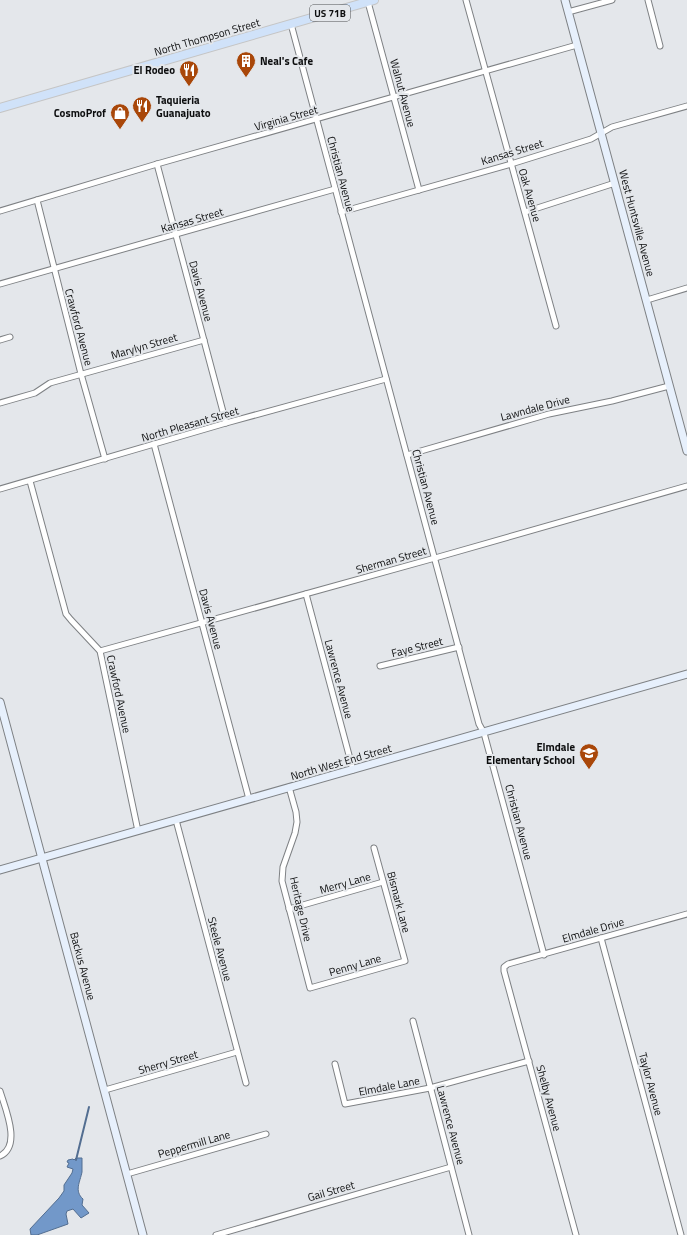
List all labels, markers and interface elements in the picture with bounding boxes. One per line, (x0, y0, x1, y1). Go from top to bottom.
road number: US 71B (310, 5, 350, 21)
street label: North Thompson Street (152, 14, 262, 60)
building icon: Neal's Cafe (235, 50, 257, 78)
place label: Neal's Cafe (260, 53, 313, 69)
street label: Walnut Avenue (386, 57, 420, 129)
restaurant icon: El Rodeo (178, 59, 200, 87)
place label: El Rodeo (133, 62, 175, 78)
place label: Taquieria Guanajuato (156, 92, 211, 121)
restaurant icon: Taquieria Guanajuato (131, 95, 153, 123)
street label: Virginia Street (252, 101, 320, 135)
shop icon: CosmoProf (109, 102, 131, 130)
place label: CosmoProf (54, 105, 106, 121)
street label: Christian Avenue (323, 134, 359, 214)
street label: Kansas Street (479, 135, 545, 169)
street label: Oak Avenue (515, 166, 545, 224)
street label: West Huntsville Avenue (615, 168, 659, 278)
street label: Kansas Street (159, 203, 225, 237)
street label: Davis Avenue (185, 259, 217, 324)
street label: Crawford Avenue (61, 287, 97, 368)
street label: Marylyn Street (109, 329, 179, 363)
street label: Lawndale Drive (499, 391, 572, 425)
street label: North Pleasant Street (140, 402, 241, 446)
street label: Christian Avenue (408, 447, 444, 527)
street label: Sherman Street (354, 542, 428, 578)
street label: Davis Avenue (195, 587, 227, 652)
street label: Faye Street (390, 633, 444, 661)
street label: Lawrence Avenue (321, 638, 357, 721)
street label: Crawford Avenue (103, 654, 135, 735)
place label: Elmdale Elementary School (486, 739, 575, 768)
street label: North West End Street (289, 740, 393, 784)
school or university icon: Elmdale Elementary School (578, 742, 600, 770)
street label: Christian Avenue (501, 782, 537, 862)
street label: Merry Lane (318, 868, 373, 898)
street label: Bismark Lane (383, 870, 415, 935)
street label: Heritage Drive (286, 875, 316, 943)
street label: Elmdale Drive (560, 913, 626, 946)
street label: Steele Avenue (204, 915, 236, 983)
street label: Backus Avenue (66, 930, 100, 1002)
street label: Penny Lane (327, 950, 383, 980)
street label: Sherry Street (136, 1046, 200, 1078)
street label: Taylor Avenue (635, 1051, 667, 1118)
street label: Shelby Avenue (532, 1063, 566, 1133)
street label: Elmdale Lane (357, 1072, 421, 1100)
street label: Lawrence Avenue (433, 1084, 469, 1167)
street label: Peppermill Lane (156, 1126, 232, 1162)
street label: Gail Street (306, 1177, 356, 1205)

